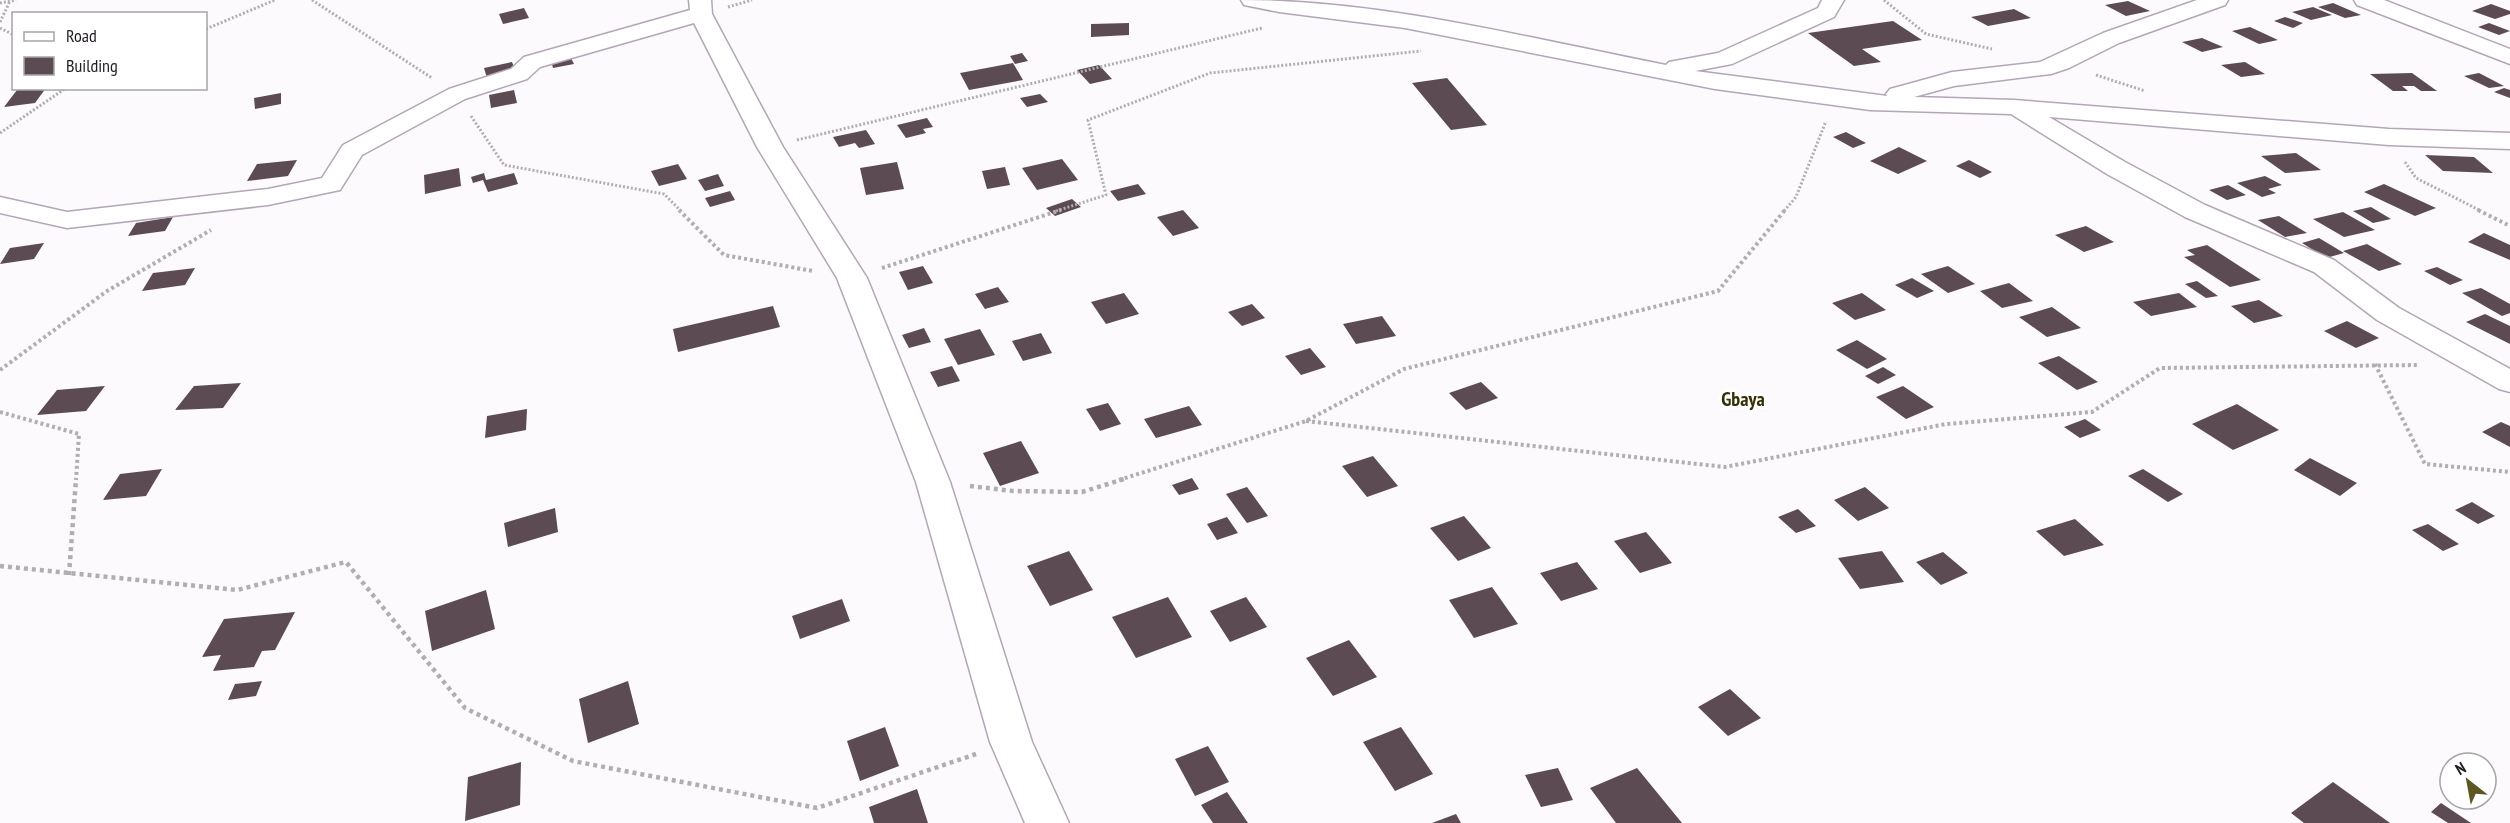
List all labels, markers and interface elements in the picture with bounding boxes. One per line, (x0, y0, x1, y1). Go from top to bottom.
legend (12, 12, 207, 90)
text: Road (66, 24, 97, 47)
text: Building (66, 54, 118, 77)
district label: Gbaya (1721, 386, 1765, 412)
north arrow (2438, 751, 2498, 811)
text: N (2451, 757, 2469, 779)

